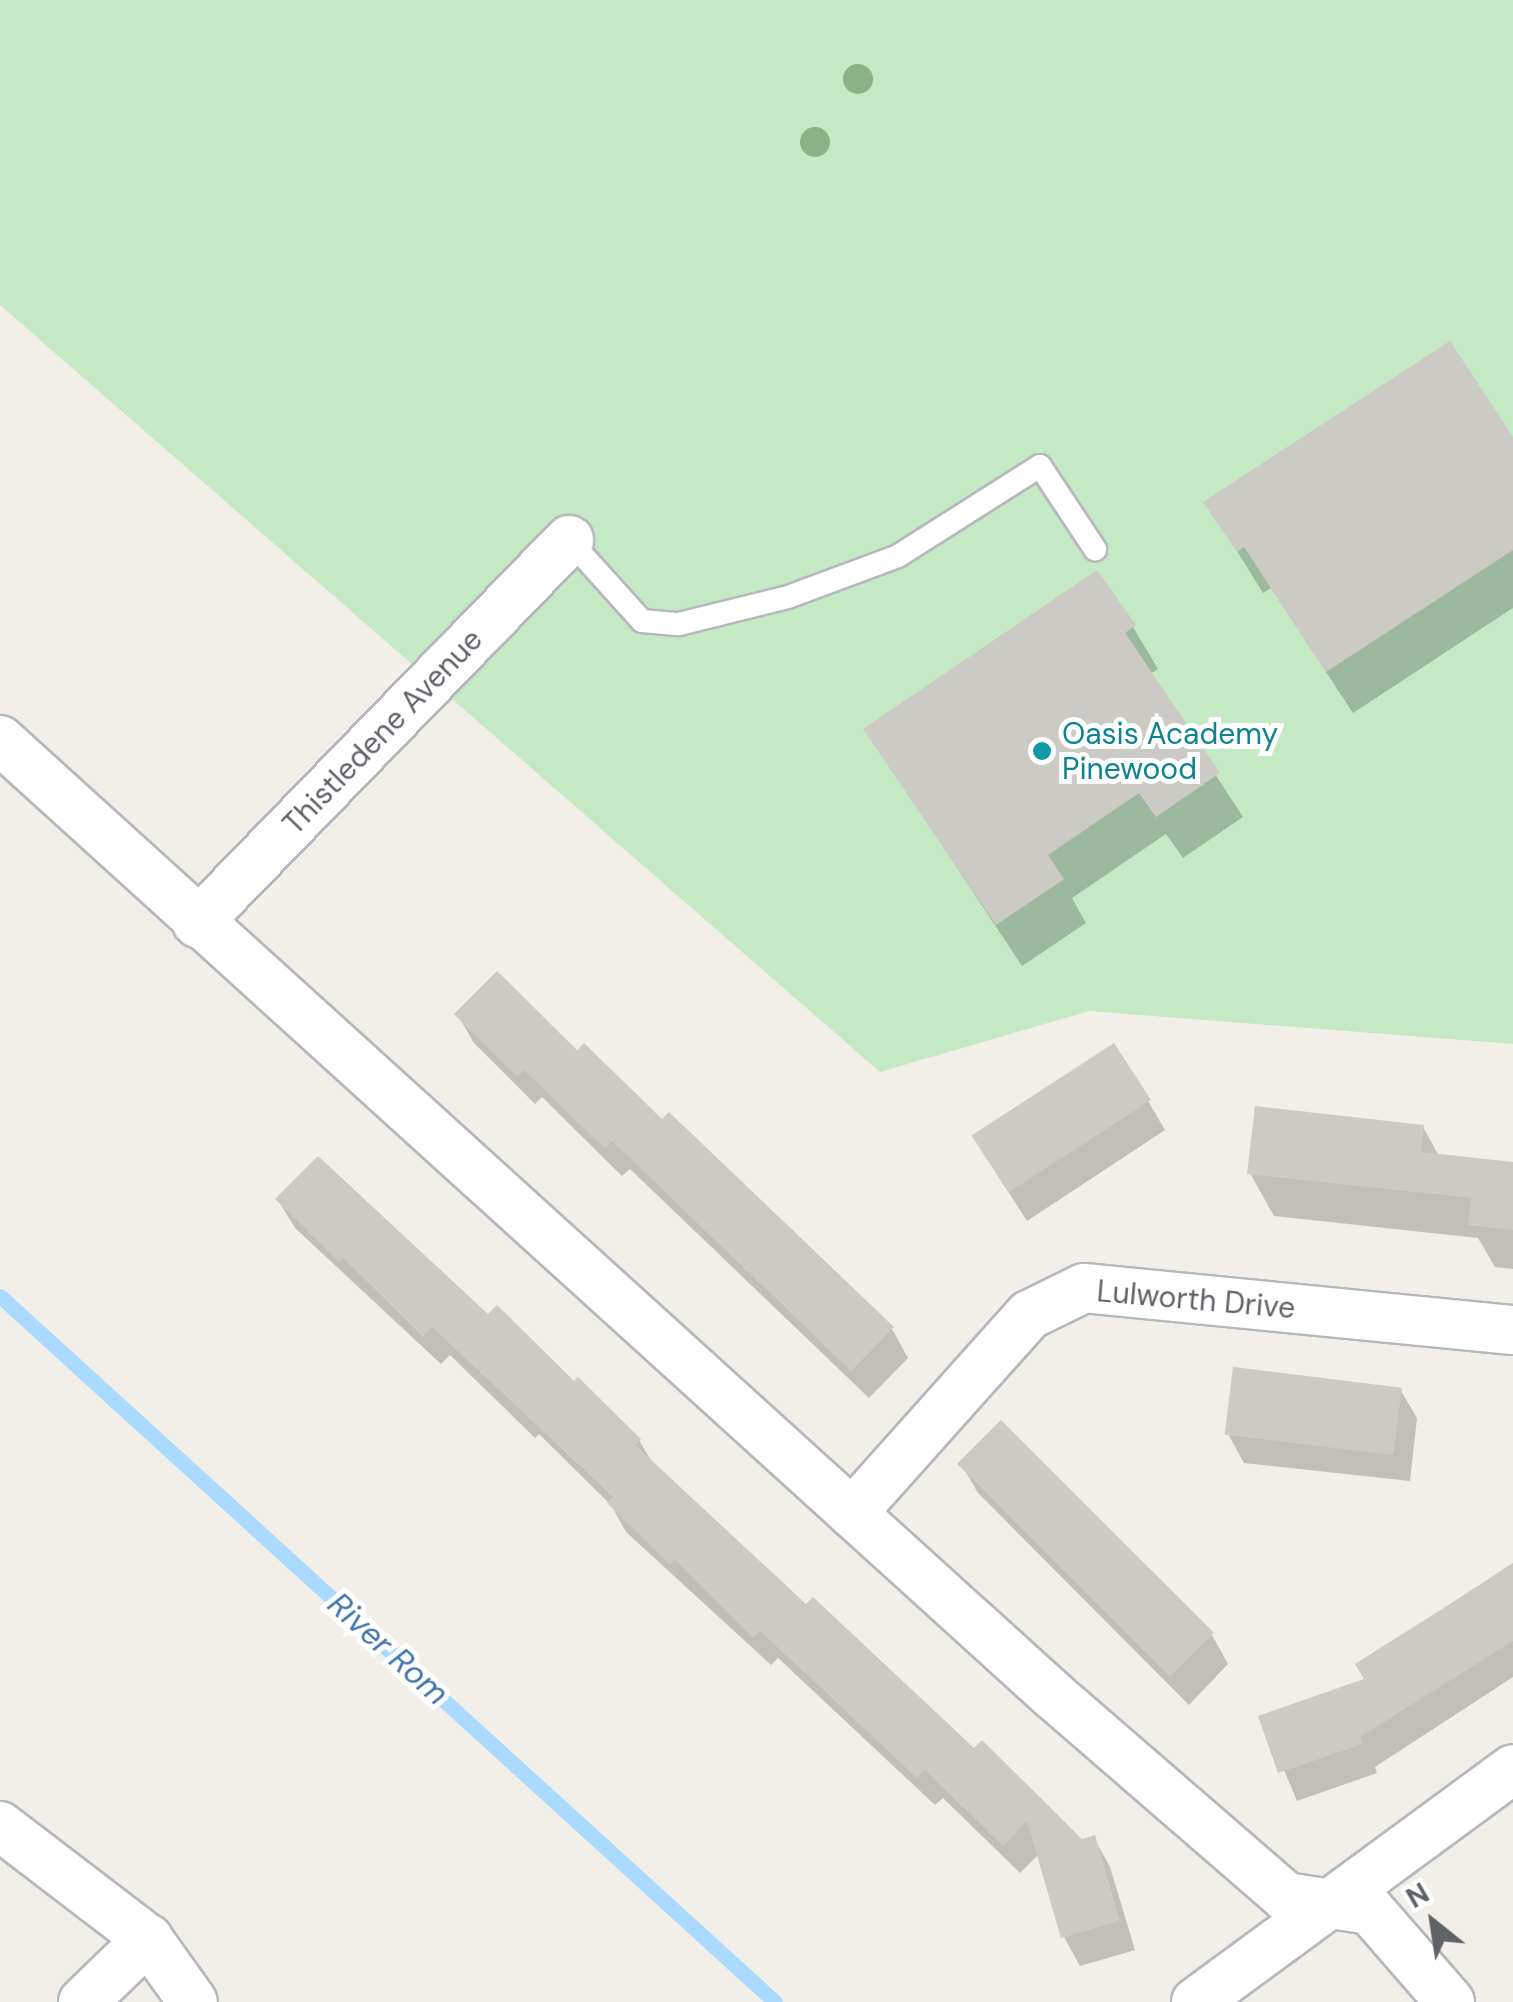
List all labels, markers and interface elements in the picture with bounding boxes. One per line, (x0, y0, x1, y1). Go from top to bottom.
street label: Thistledene Avenue (276, 622, 490, 842)
place label: Oasis Academy Pinewood (1062, 716, 1278, 786)
marker: Oasis Academy Pinewood (1031, 740, 1053, 762)
street label: Lulworth Drive (1095, 1273, 1297, 1327)
water label: River Rom (320, 1585, 456, 1713)
north arrow (1383, 1872, 1483, 1972)
text: N (1400, 1874, 1436, 1917)

